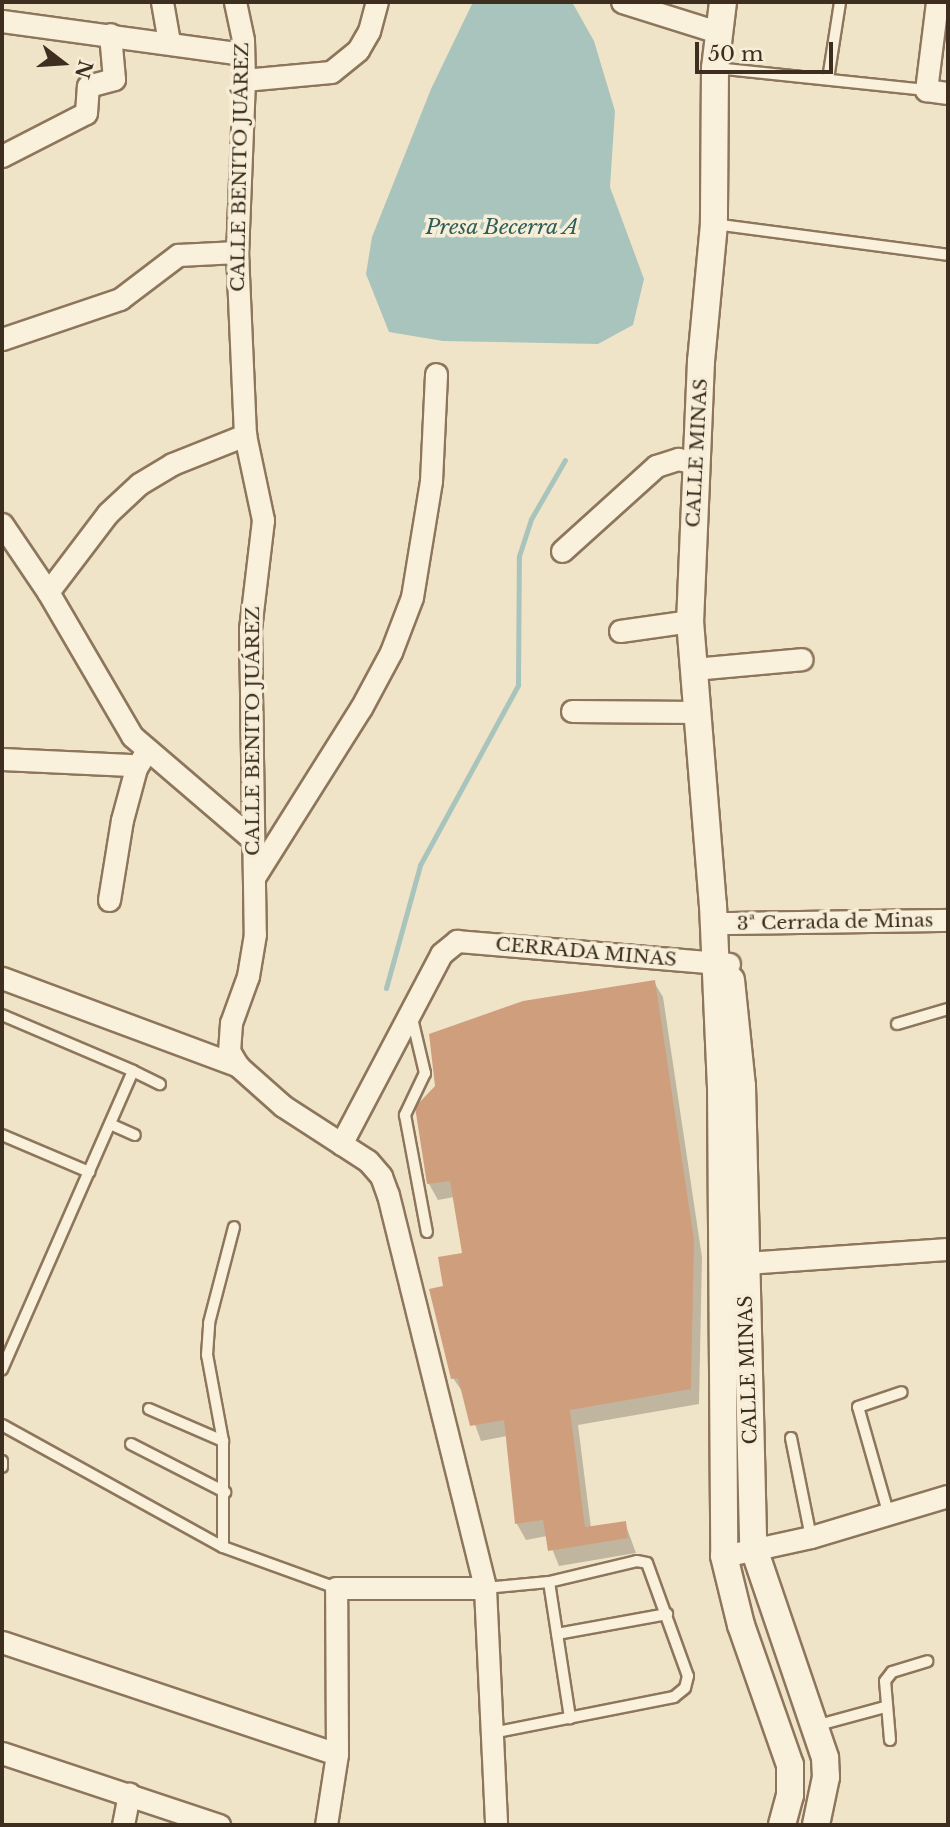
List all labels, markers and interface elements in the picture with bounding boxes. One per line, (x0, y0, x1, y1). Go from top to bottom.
north arrow (28, 28, 98, 98)
scale bar (698, 28, 836, 72)
text: 50 m (708, 41, 763, 67)
street label: CALLE BENITO JUÁREZ (226, 42, 254, 292)
text: N (70, 57, 97, 81)
water label: Presa Becerra A (424, 214, 580, 240)
street label: CALLE MINAS (682, 378, 712, 528)
street label: CALLE BENITO JUÁREZ (242, 606, 264, 856)
street label: 3ª Cerrada de Minas (737, 909, 933, 935)
street label: CERRADA MINAS (494, 933, 678, 971)
street label: CALLE MINAS (734, 1295, 762, 1445)

